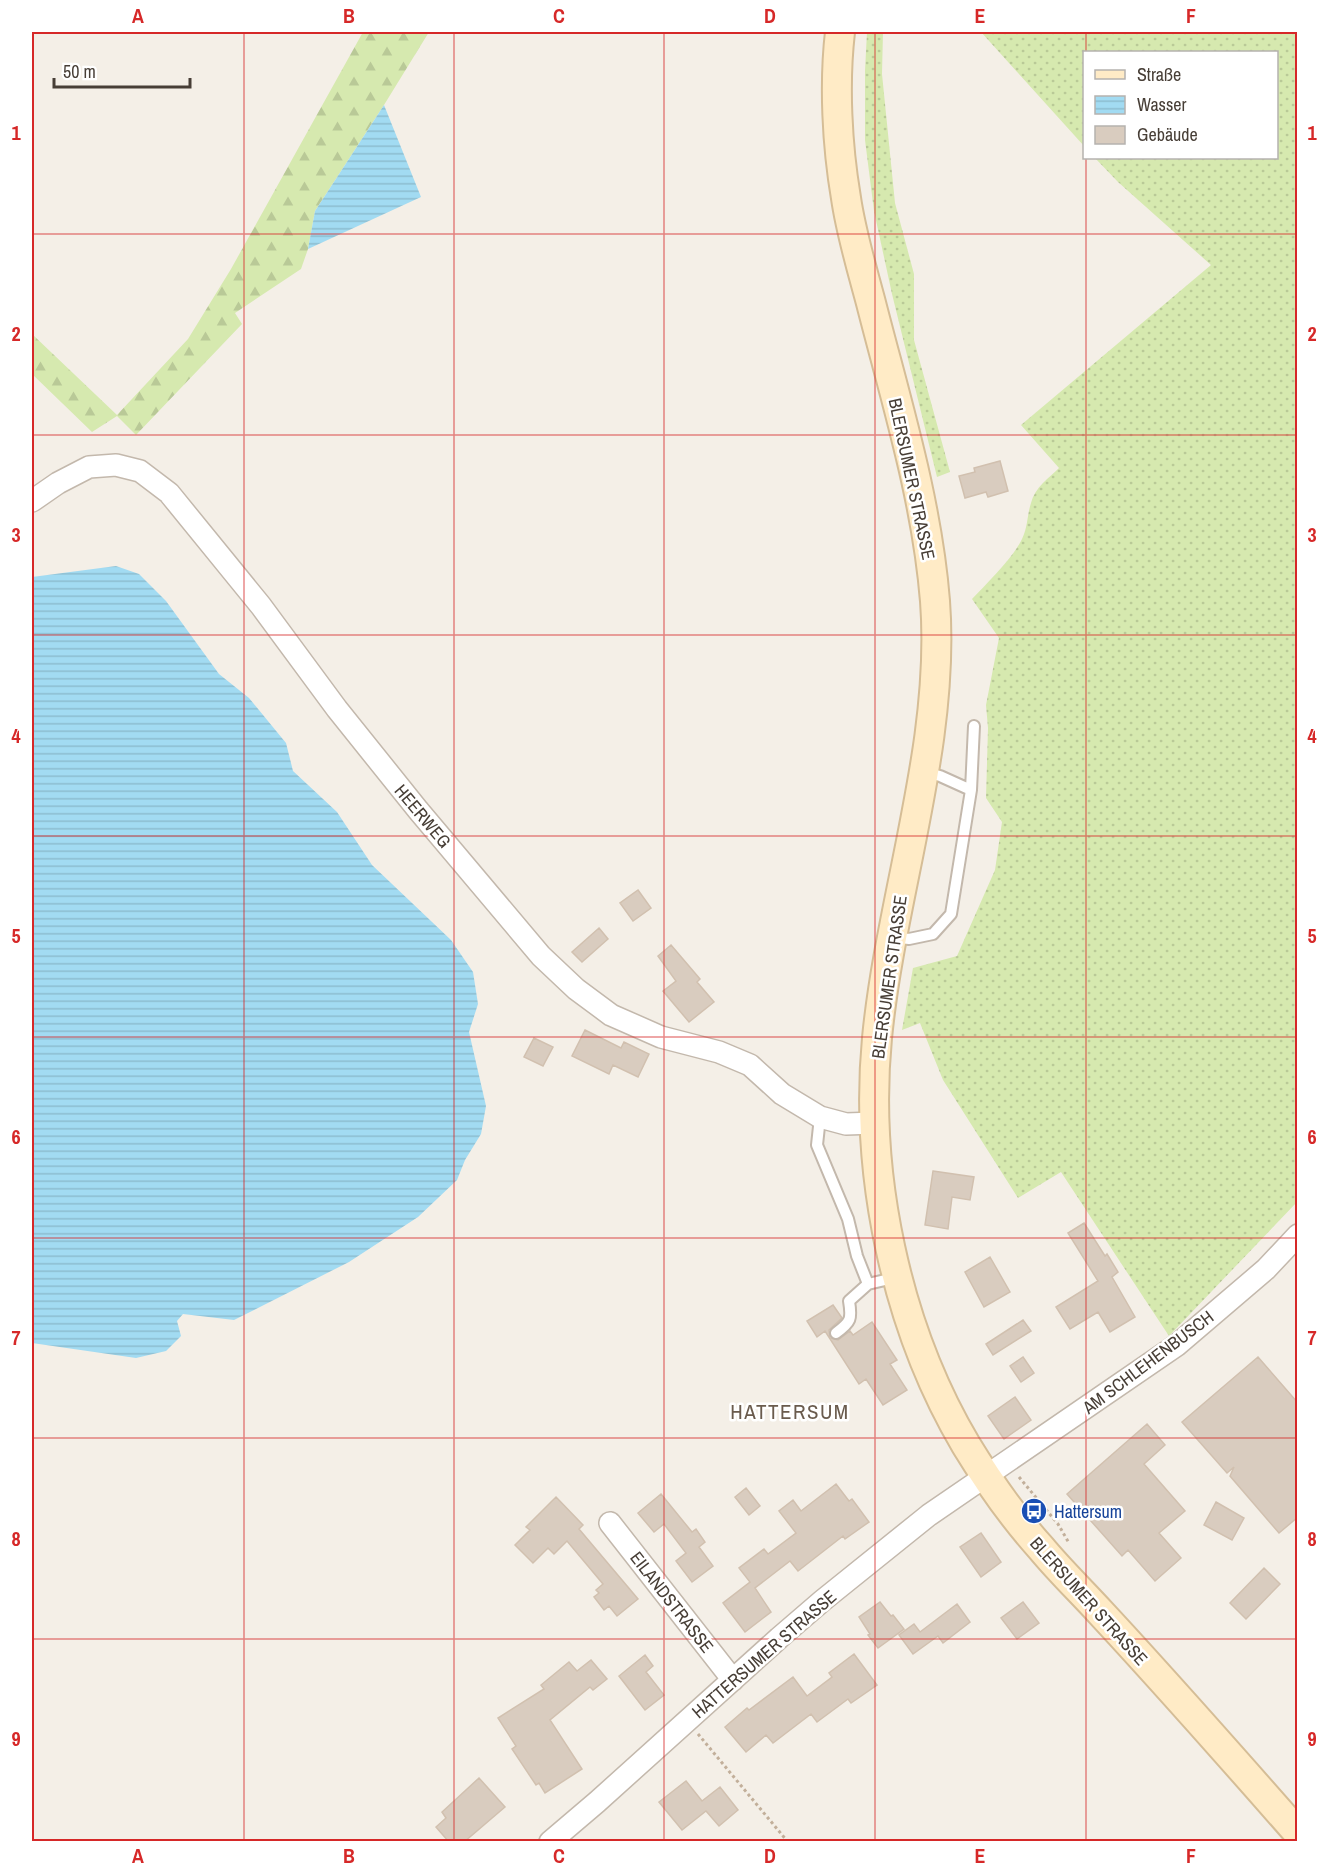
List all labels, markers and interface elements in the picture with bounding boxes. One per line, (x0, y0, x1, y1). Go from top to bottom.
text: A (132, 2, 144, 29)
text: B (343, 2, 355, 29)
text: C (553, 2, 565, 29)
text: D (764, 2, 776, 29)
text: E (975, 2, 986, 29)
text: F (1186, 2, 1196, 29)
scale bar (54, 51, 190, 89)
legend (1083, 51, 1278, 159)
text: 50 m (63, 59, 96, 84)
text: Straße (1137, 62, 1181, 87)
text: Wasser (1137, 92, 1187, 117)
text: 1 (11, 119, 21, 146)
text: 1 (1307, 119, 1317, 146)
text: Gebäude (1137, 122, 1198, 147)
text: 2 (11, 320, 21, 347)
text: 2 (1307, 320, 1317, 347)
street label: BLERSUMER STRASSE (883, 396, 941, 562)
text: 3 (11, 521, 21, 548)
text: 3 (1307, 521, 1317, 548)
text: 4 (11, 722, 21, 749)
text: 4 (1307, 722, 1317, 749)
street label: HEERWEG (389, 779, 457, 853)
street label: BLERSUMER STRASSE (865, 894, 913, 1060)
text: 5 (11, 922, 21, 949)
text: 5 (1307, 922, 1317, 949)
text: 6 (11, 1123, 21, 1150)
text: 6 (1307, 1123, 1317, 1150)
street label: AM SCHLEHENBUSCH (1076, 1304, 1219, 1420)
text: 7 (11, 1324, 21, 1351)
text: 7 (1307, 1324, 1317, 1351)
district label: HATTERSUM (730, 1397, 850, 1426)
bus stop icon: Hattersum (1019, 1496, 1049, 1526)
place label: Hattersum (1054, 1499, 1122, 1524)
text: 8 (11, 1525, 21, 1552)
text: 8 (1307, 1525, 1317, 1552)
street label: BLERSUMER STRASSE (1025, 1531, 1153, 1671)
street label: EILANDSTRASSE (625, 1546, 719, 1658)
street label: HATTERSUMER STRASSE (686, 1584, 842, 1724)
text: 9 (11, 1725, 21, 1752)
text: 9 (1307, 1725, 1317, 1752)
text: A (132, 1842, 144, 1869)
text: B (343, 1842, 355, 1869)
text: C (553, 1842, 565, 1869)
text: D (764, 1842, 776, 1869)
text: E (975, 1842, 986, 1869)
text: F (1186, 1842, 1196, 1869)

